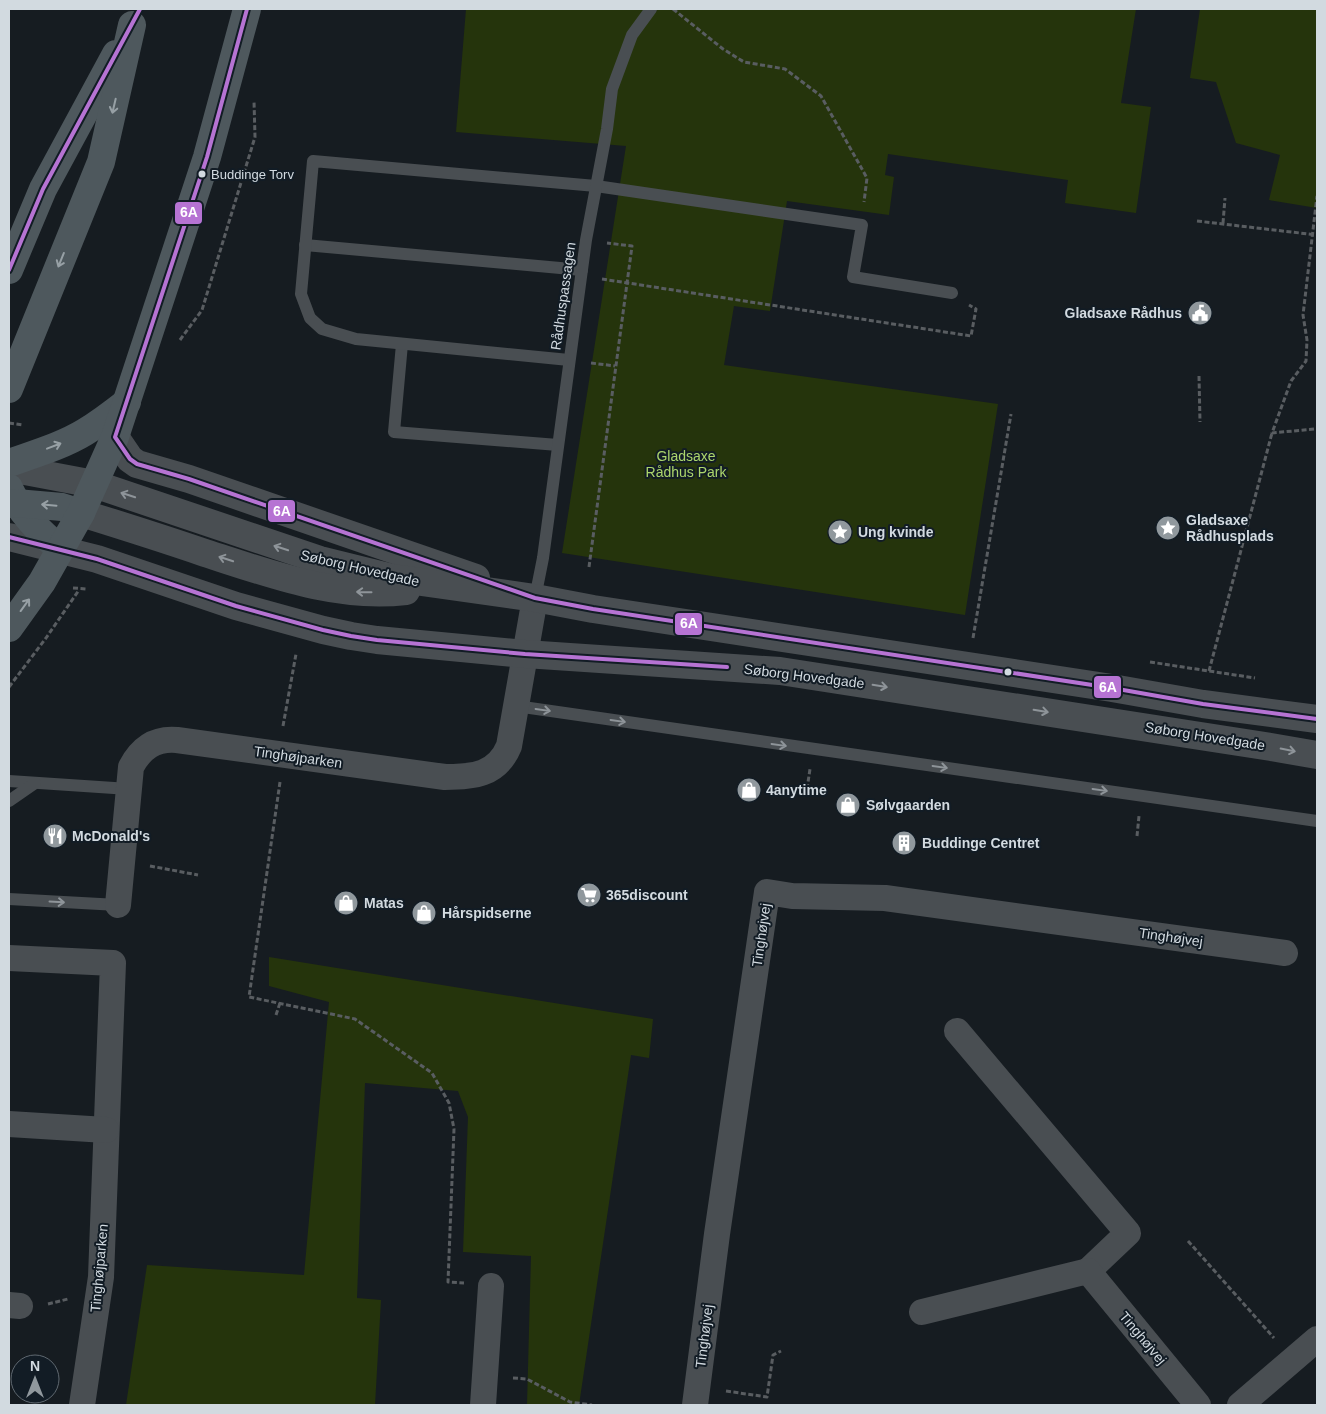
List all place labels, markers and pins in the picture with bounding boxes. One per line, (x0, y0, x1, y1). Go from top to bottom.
place label: Buddinge Torv (211, 167, 294, 182)
marker: Buddinge Torv (197, 169, 207, 179)
public building icon: Gladsaxe Rådhus (1187, 300, 1213, 326)
place label: Gladsaxe Rådhus (1065, 305, 1182, 321)
place label: Gladsaxe Rådhusplads (1186, 512, 1274, 544)
place icon: Gladsaxe Rådhusplads (1155, 515, 1181, 541)
place icon: Ung kvinde (827, 519, 853, 545)
place label: Ung kvinde (858, 524, 934, 540)
unlabelled marker (1003, 667, 1013, 677)
shop icon: 4anytime (736, 777, 762, 803)
place label: 4anytime (766, 782, 827, 798)
shop icon: Sølvgaarden (835, 792, 861, 818)
place label: Sølvgaarden (866, 797, 950, 813)
restaurant icon: McDonald's (42, 823, 68, 849)
place label: McDonald's (72, 828, 150, 844)
building icon: Buddinge Centret (891, 830, 917, 856)
place label: Buddinge Centret (922, 835, 1040, 851)
supermarket icon: 365discount (576, 882, 602, 908)
place label: 365discount (606, 887, 688, 903)
shop icon: Matas (333, 890, 359, 916)
place label: Matas (364, 895, 404, 911)
shop icon: Hårspidserne (411, 900, 437, 926)
place label: Hårspidserne (442, 905, 532, 921)

